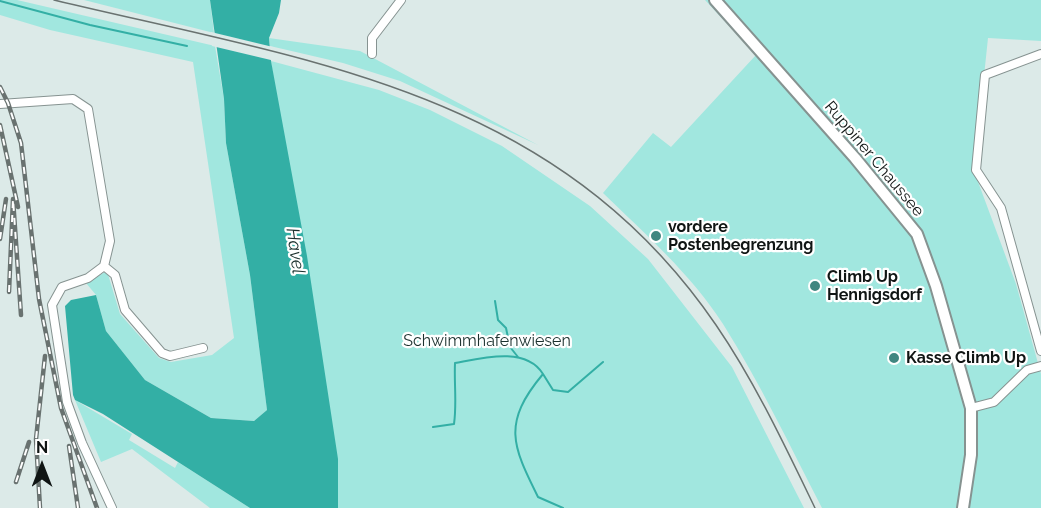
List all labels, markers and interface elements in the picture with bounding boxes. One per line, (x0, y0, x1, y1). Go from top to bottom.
street label: Ruppiner Chaussee (820, 98, 928, 220)
place label: vordere Postenbegrenzung (668, 217, 813, 255)
water label: Havel (281, 227, 309, 275)
marker: vordere Postenbegrenzung (649, 229, 663, 243)
place label: Climb Up Hennigsdorf (827, 267, 922, 305)
marker: Climb Up Hennigsdorf (808, 279, 822, 293)
park label: Schwimmhafenwiesen (403, 331, 571, 351)
place label: Kasse Climb Up (906, 348, 1026, 368)
marker: Kasse Climb Up (887, 351, 901, 365)
north arrow (12, 436, 72, 496)
text: N (36, 438, 48, 457)

